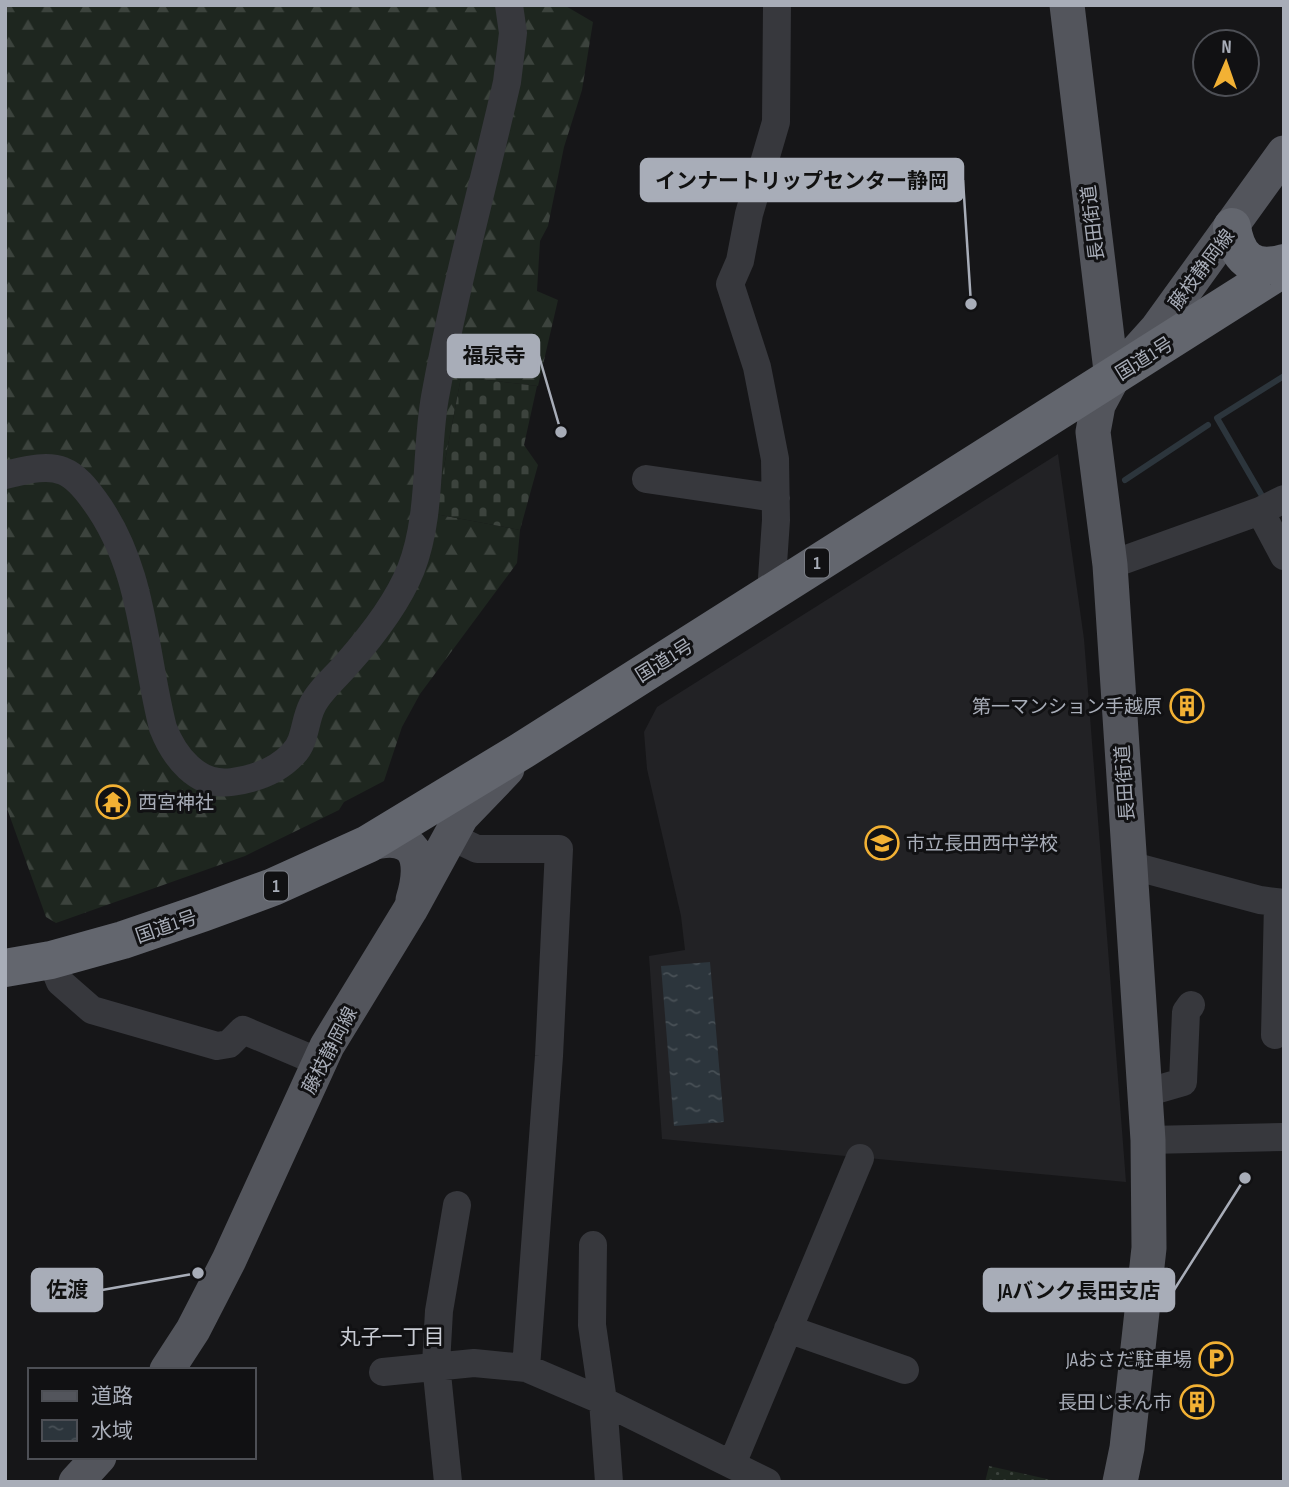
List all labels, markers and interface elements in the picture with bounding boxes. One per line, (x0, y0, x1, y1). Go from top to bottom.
north arrow (1191, 28, 1261, 98)
text: N (1221, 36, 1232, 59)
callout: インナートリップセンター静岡 (641, 159, 963, 201)
text: インナートリップセンター静岡 (655, 169, 949, 194)
street label: 長田街道 (1077, 184, 1110, 262)
street label: 藤枝静岡線 (1164, 225, 1240, 315)
street label: 国道1号 (1112, 333, 1178, 386)
callout: 福泉寺 (448, 335, 539, 377)
text: 福泉寺 (463, 344, 526, 369)
road number: 1 (805, 548, 829, 578)
street label: 国道1号 (632, 635, 698, 688)
building icon: 第一マンション手越原 (1168, 687, 1206, 725)
place label: 第一マンション手越原 (972, 696, 1162, 719)
street label: 長田街道 (1111, 744, 1140, 822)
temple icon: 西宮神社 (94, 783, 132, 821)
place label: 西宮神社 (138, 792, 214, 815)
school or university icon: 市立長田西中学校 (863, 824, 901, 862)
place label: 市立長田西中学校 (906, 833, 1058, 856)
road number: 1 (264, 872, 288, 900)
street label: 国道1号 (133, 906, 200, 949)
street label: 藤枝静岡線 (298, 1003, 363, 1098)
callout: 佐渡 (32, 1269, 102, 1311)
callout: JAバンク長田支店 (984, 1269, 1174, 1311)
text: 佐渡 (46, 1278, 88, 1303)
text: JAバンク長田支店 (997, 1279, 1160, 1304)
district label: 丸子一丁目 (340, 1325, 445, 1350)
parking icon: JAおさだ駐車場 (1197, 1340, 1235, 1378)
place label: JAおさだ駐車場 (1065, 1349, 1192, 1372)
legend (28, 1368, 256, 1459)
building icon: 長田じまん市 (1178, 1383, 1216, 1421)
text: 道路 (91, 1384, 133, 1409)
place label: 長田じまん市 (1058, 1392, 1172, 1415)
text: 水域 (91, 1419, 133, 1444)

